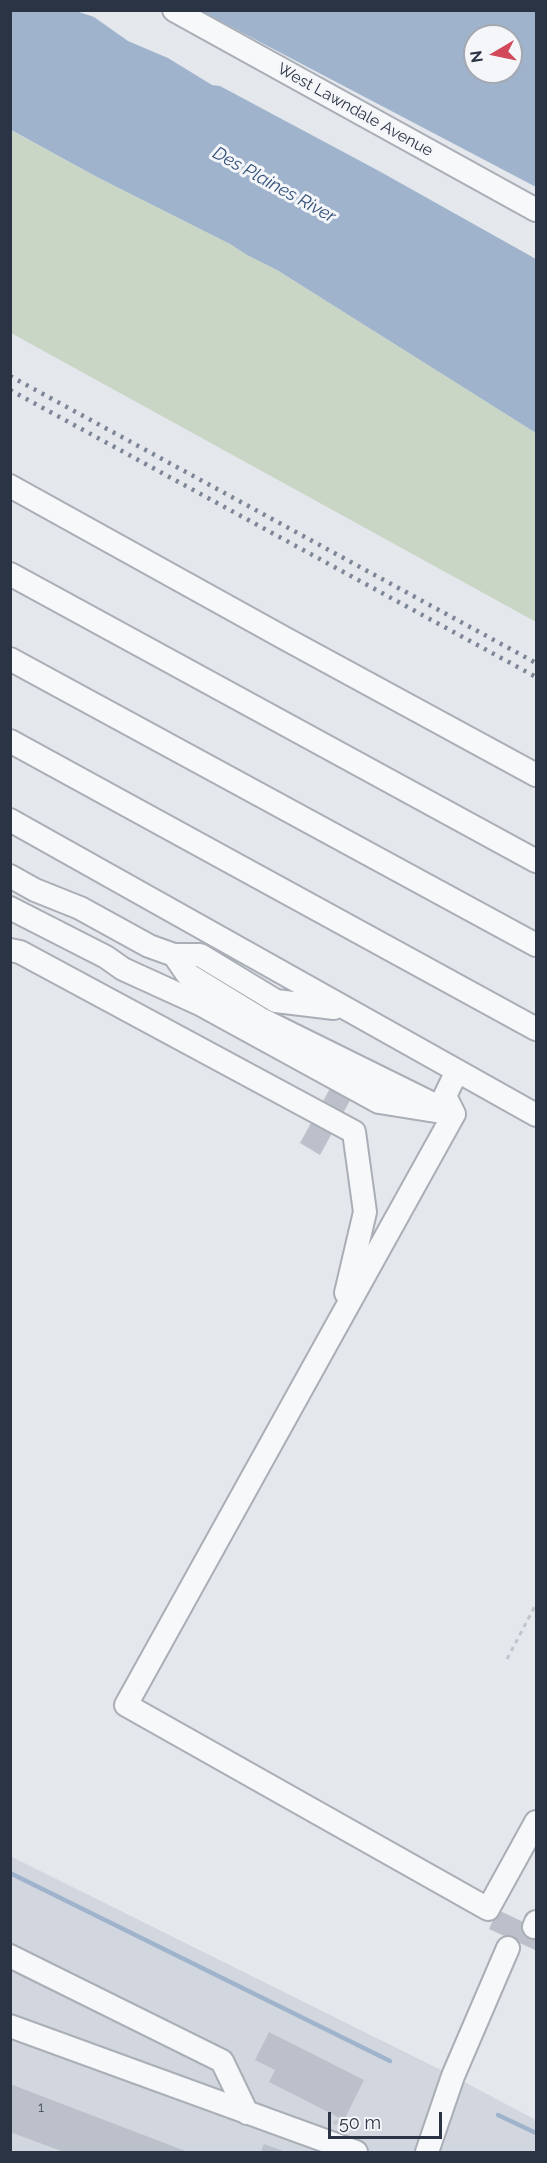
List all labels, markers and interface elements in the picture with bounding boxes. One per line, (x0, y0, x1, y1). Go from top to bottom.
north arrow (463, 24, 523, 84)
text: N (466, 49, 487, 64)
street label: West Lawndale Avenue (274, 59, 436, 161)
water label: Des Plaines River (209, 142, 339, 228)
house number: 1 (38, 2100, 44, 2116)
scale bar (331, 2100, 445, 2138)
text: 50 m (339, 2112, 381, 2133)

